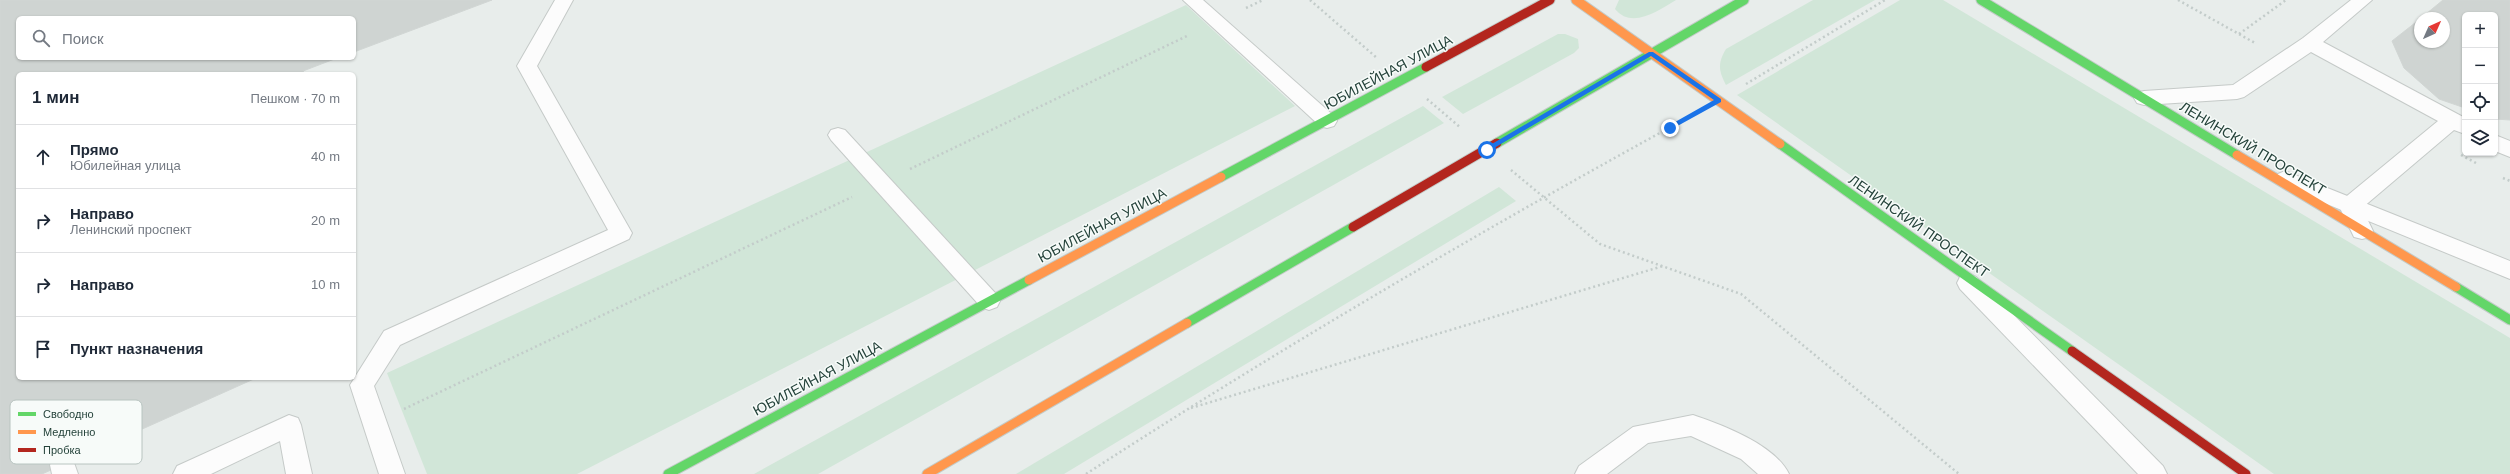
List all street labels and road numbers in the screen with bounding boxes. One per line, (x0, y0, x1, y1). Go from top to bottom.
street label: ЮБИЛЕЙНАЯ УЛИЦА (1321, 30, 1455, 113)
street label: ЛЕНИНСКИЙ ПРОСПЕКТ (2177, 97, 2330, 198)
street label: ЛЕНИНСКИЙ ПРОСПЕКТ (1846, 171, 1993, 281)
street label: ЮБИЛЕЙНАЯ УЛИЦА (1035, 183, 1169, 266)
street label: ЮБИЛЕЙНАЯ УЛИЦА (750, 336, 884, 419)

